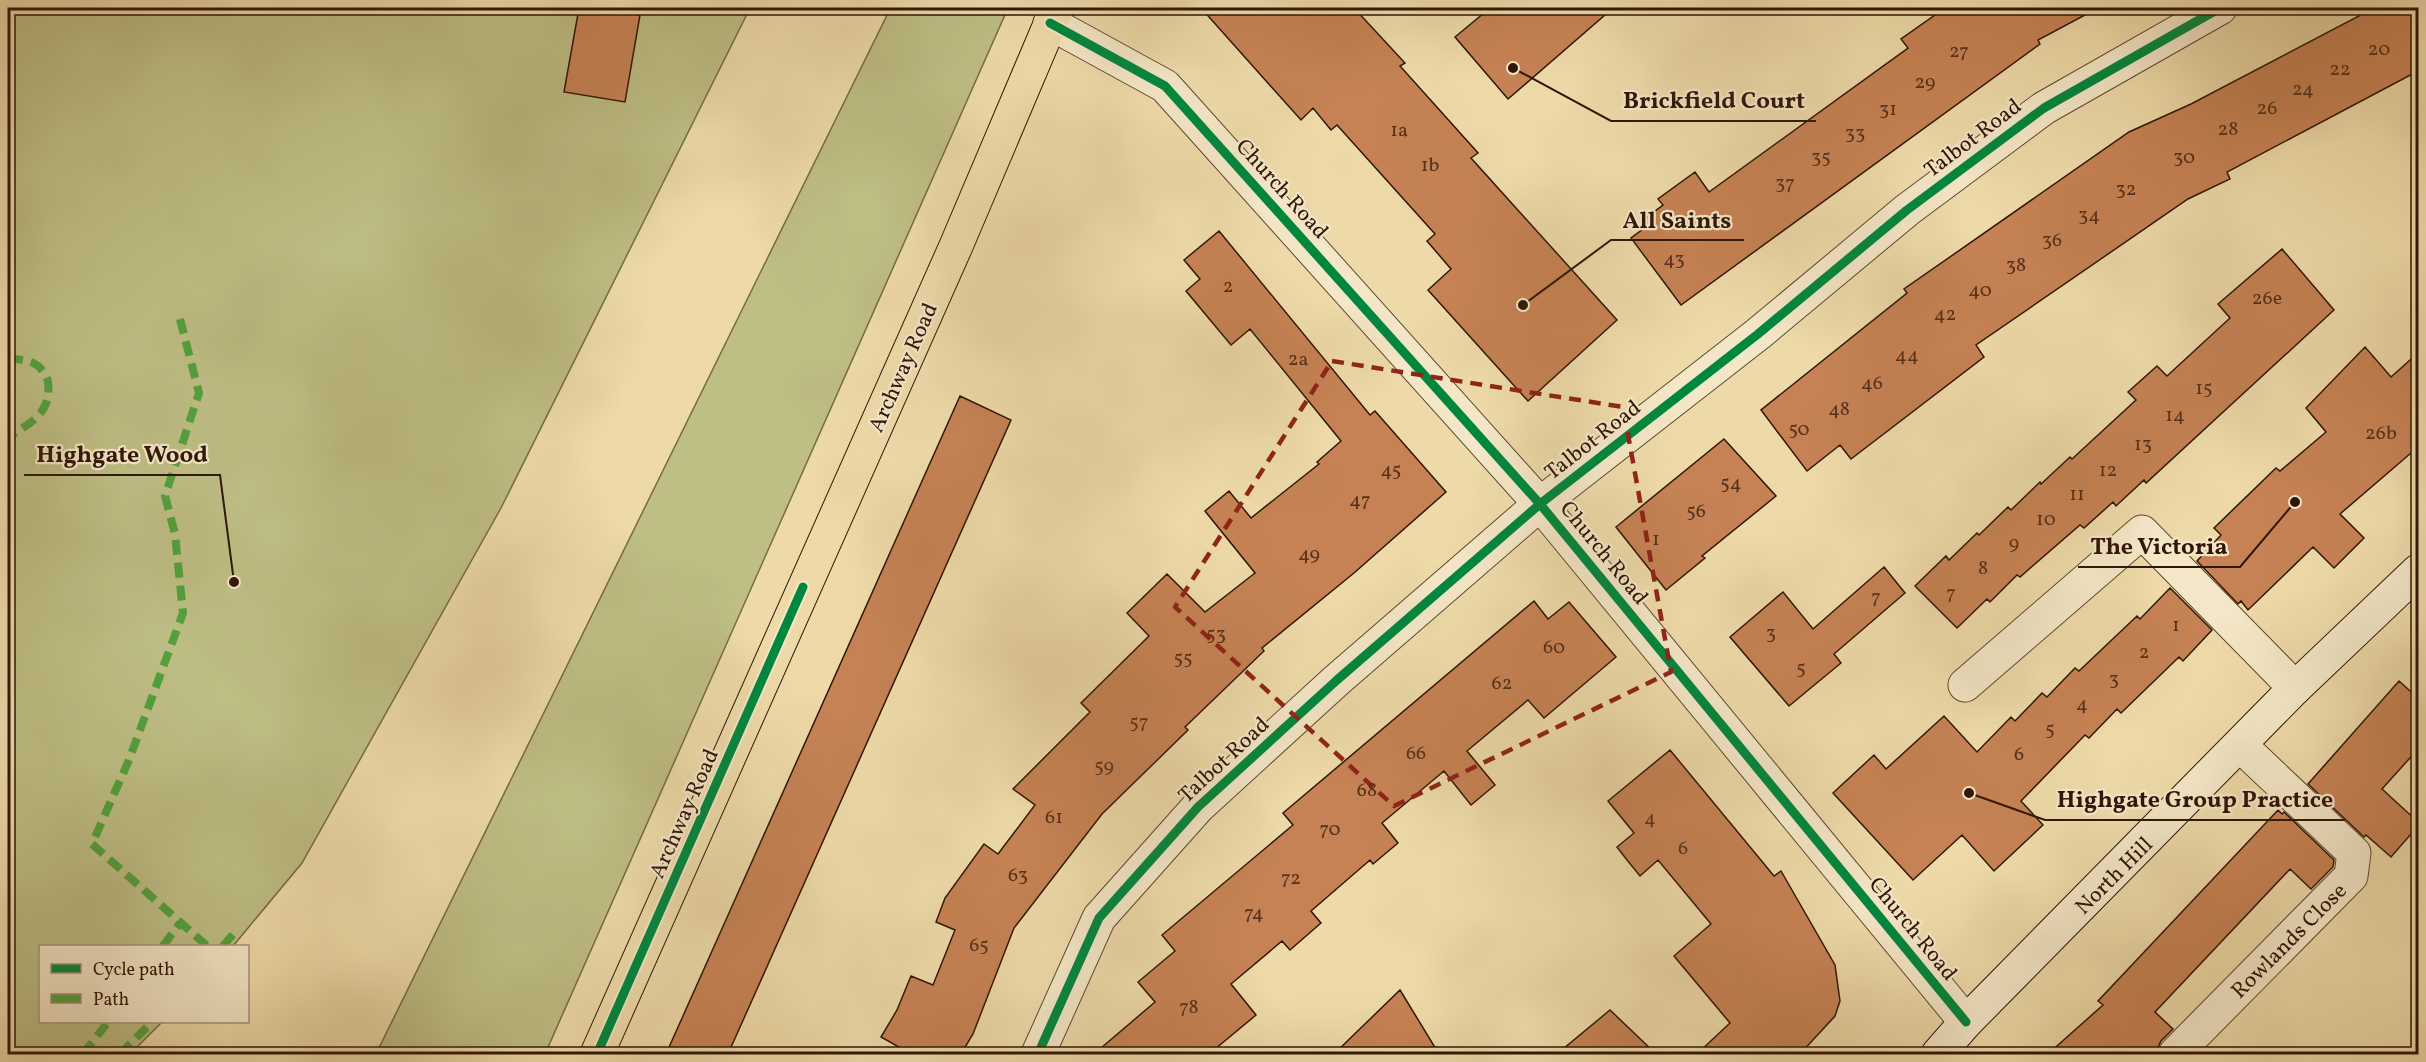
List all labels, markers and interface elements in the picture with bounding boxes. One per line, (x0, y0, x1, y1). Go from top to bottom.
house number: 20 (2368, 36, 2390, 64)
house number: 27 (1949, 38, 1969, 66)
house number: 22 (2329, 56, 2351, 84)
house number: 29 (1915, 69, 1935, 97)
house number: 24 (2292, 76, 2314, 104)
callout: Brickfield Court (1611, 79, 1816, 121)
text: Brickfield Court (1623, 85, 1805, 119)
street label: Talbot Road (1918, 92, 2029, 186)
house number: 26 (2257, 95, 2277, 123)
house number: 31 (1879, 96, 1897, 124)
house number: 28 (2218, 116, 2238, 144)
house number: 1a (1390, 117, 1408, 145)
house number: 33 (1845, 120, 1865, 148)
street label: Church Road (1228, 133, 1335, 247)
house number: 35 (1811, 144, 1831, 172)
house number: 30 (2173, 144, 2195, 172)
house number: 1b (1421, 152, 1439, 180)
house number: 37 (1775, 170, 1795, 198)
house number: 32 (2116, 176, 2137, 204)
callout: All Saints (1611, 198, 1744, 240)
house number: 34 (2078, 202, 2100, 230)
text: All Saints (1623, 205, 1731, 239)
house number: 36 (2042, 227, 2062, 255)
house number: 43 (1663, 246, 1685, 274)
house number: 38 (2006, 252, 2026, 280)
house number: 2 (1223, 273, 1233, 301)
house number: 40 (1968, 277, 1992, 305)
house number: 26e (2252, 285, 2282, 313)
street label: Archway Road (862, 298, 947, 438)
house number: 42 (1934, 301, 1956, 329)
house number: 44 (1895, 342, 1919, 370)
house number: 2a (1288, 346, 1308, 374)
house number: 46 (1861, 370, 1883, 398)
house number: 15 (2195, 375, 2213, 403)
street label: Talbot Road (1539, 393, 1648, 488)
house number: 48 (1828, 396, 1850, 424)
house number: 14 (2165, 402, 2185, 430)
house number: 50 (1788, 416, 1810, 444)
house number: 26b (2365, 420, 2397, 448)
house number: 13 (2134, 431, 2152, 459)
callout: Highgate Wood (24, 433, 220, 475)
text: Highgate Wood (36, 439, 208, 473)
house number: 45 (1381, 457, 1401, 485)
house number: 12 (2099, 457, 2117, 485)
house number: 54 (1720, 470, 1742, 498)
house number: 11 (2069, 481, 2085, 509)
house number: 47 (1349, 487, 1371, 515)
street label: Church Road (1551, 495, 1655, 612)
house number: 56 (1686, 498, 1706, 526)
house number: 10 (2036, 506, 2056, 534)
callout: The Victoria (2078, 525, 2240, 567)
house number: 1 (1652, 526, 1660, 554)
house number: 9 (2009, 530, 2019, 558)
text: The Victoria (2090, 531, 2228, 565)
house number: 49 (1298, 541, 1320, 569)
house number: 8 (1978, 555, 1988, 583)
house number: 7 (1946, 580, 1956, 608)
house number: 7 (1871, 584, 1881, 612)
house number: 1 (2172, 612, 2180, 640)
house number: 3 (1766, 620, 1776, 648)
house number: 53 (1206, 621, 1226, 649)
house number: 60 (1543, 634, 1565, 662)
house number: 2 (2139, 639, 2149, 667)
house number: 55 (1173, 645, 1193, 673)
house number: 5 (1796, 655, 1806, 683)
house number: 3 (2109, 666, 2119, 694)
house number: 62 (1492, 670, 1512, 698)
house number: 4 (2076, 691, 2088, 719)
house number: 57 (1129, 709, 1149, 737)
street label: Talbot Road (1172, 710, 1277, 811)
house number: 5 (2045, 716, 2055, 744)
house number: 66 (1406, 740, 1426, 768)
house number: 6 (2014, 741, 2024, 769)
street label: Archway Road (643, 744, 728, 884)
house number: 59 (1094, 753, 1114, 781)
house number: 68 (1357, 777, 1377, 805)
callout: Highgate Group Practice (2045, 778, 2345, 820)
text: Highgate Group Practice (2057, 784, 2333, 818)
house number: 61 (1045, 804, 1063, 832)
house number: 4 (1644, 805, 1656, 833)
house number: 70 (1320, 816, 1340, 844)
street label: North Hill (2069, 831, 2161, 923)
house number: 6 (1678, 835, 1688, 863)
house number: 63 (1008, 862, 1028, 890)
house number: 72 (1281, 865, 1301, 893)
street label: Church Road (1860, 871, 1964, 988)
street label: Rowlands Close (2225, 877, 2355, 1007)
house number: 74 (1244, 900, 1264, 928)
house number: 65 (969, 932, 989, 960)
legend (39, 945, 249, 1023)
text: Cycle path (93, 958, 175, 983)
text: Path (93, 988, 129, 1013)
house number: 78 (1179, 994, 1199, 1022)

